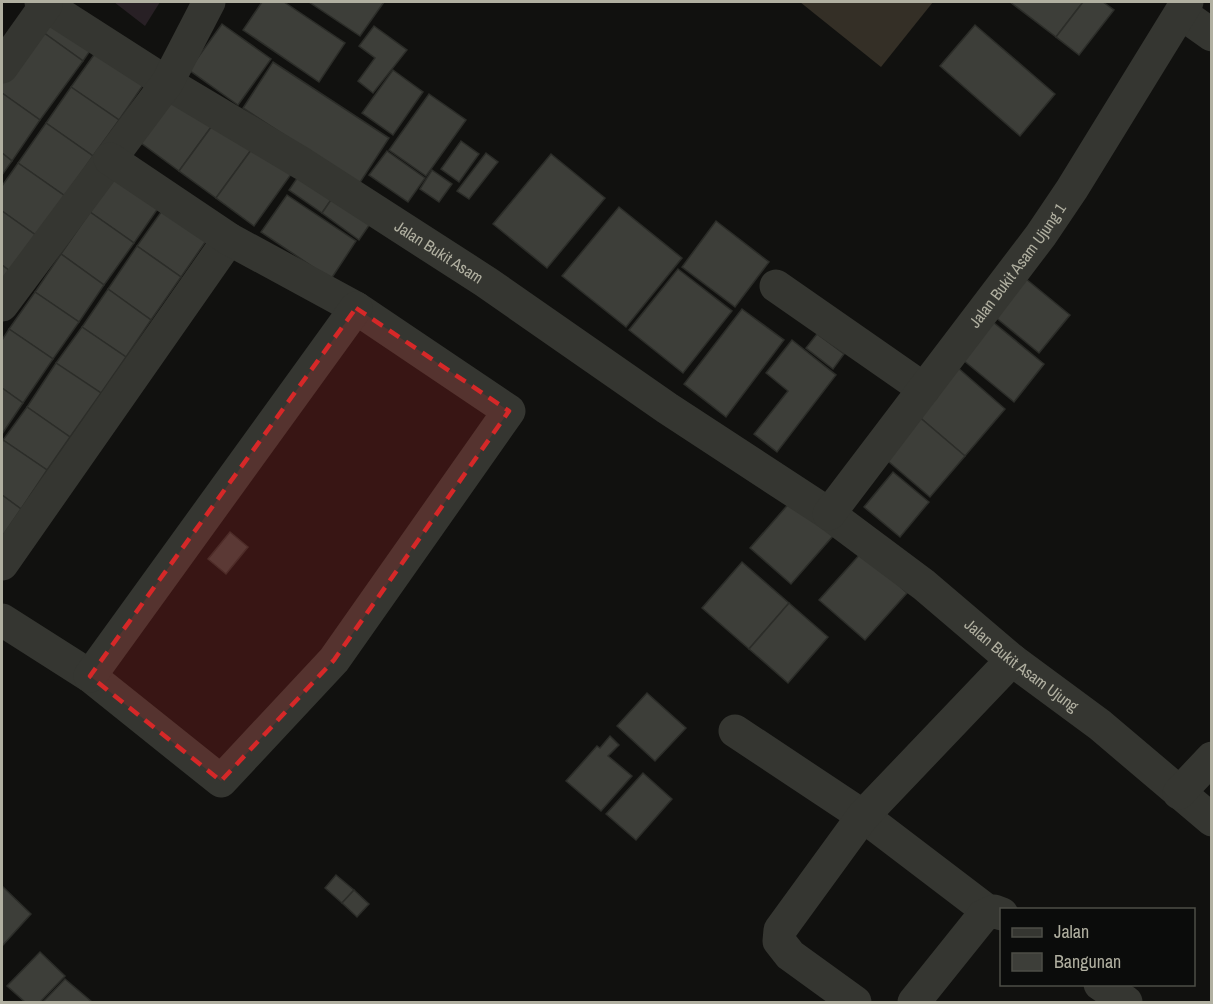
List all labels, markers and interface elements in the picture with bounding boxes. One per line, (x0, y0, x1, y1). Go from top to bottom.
street label: Jalan Bukit Asam Ujung 1 (964, 198, 1071, 332)
street label: Jalan Bukit Asam (390, 215, 488, 288)
street label: Jalan Bukit Asam Ujung (960, 613, 1084, 717)
legend (1000, 908, 1195, 986)
text: Jalan (1054, 919, 1089, 944)
text: Bangunan (1054, 949, 1121, 974)

